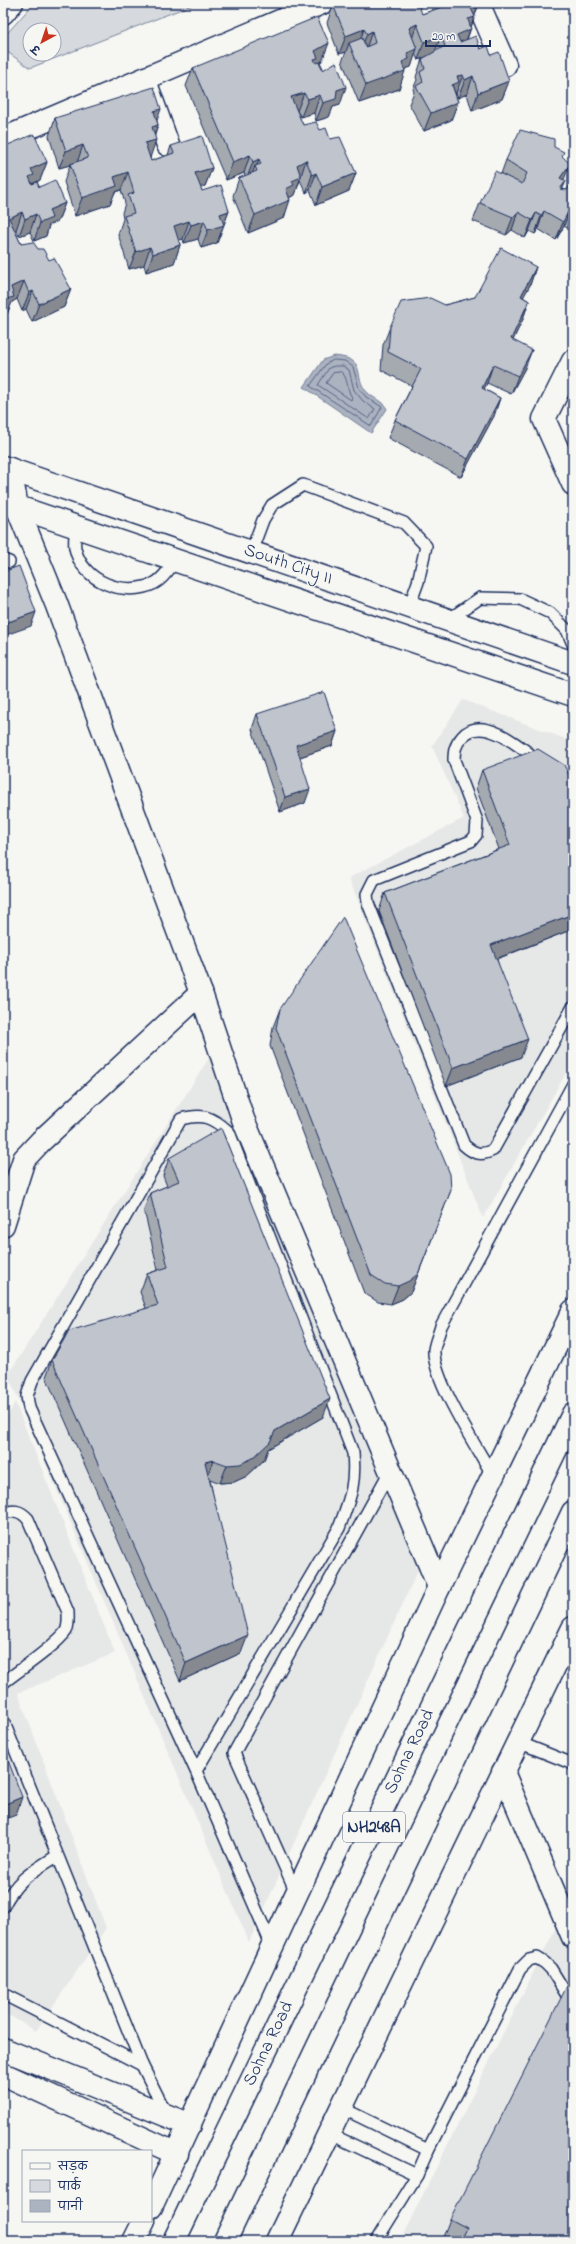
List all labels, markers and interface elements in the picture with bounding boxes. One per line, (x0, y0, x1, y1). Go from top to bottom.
north arrow (22, 22, 62, 62)
scale bar (426, 22, 490, 48)
text: 20 m (432, 28, 455, 46)
text: उ (27, 39, 45, 58)
street label: South City II (240, 538, 336, 592)
street label: Sohna Road (378, 1705, 442, 1799)
road number: NH248A (343, 1812, 405, 1842)
street label: Sohna Road (237, 1997, 301, 2091)
legend (22, 2150, 152, 2222)
text: सड़क (57, 2158, 89, 2176)
text: पार्क (57, 2176, 82, 2196)
text: पानी (57, 2197, 83, 2216)

